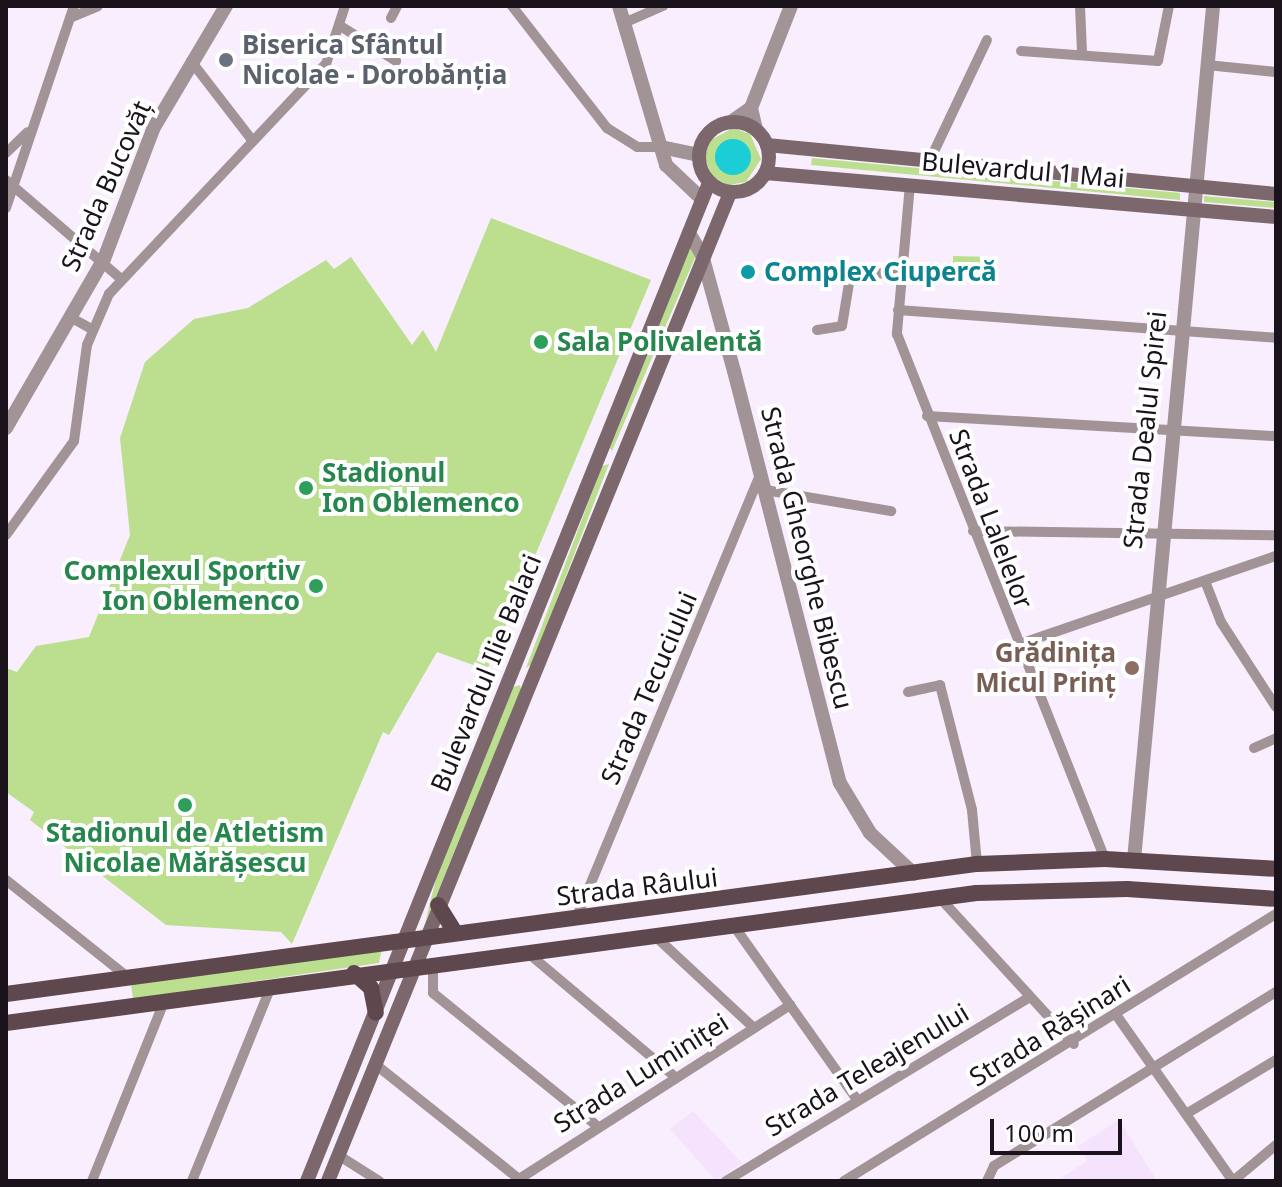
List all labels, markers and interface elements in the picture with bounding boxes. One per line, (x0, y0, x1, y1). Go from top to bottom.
place label: Biserica Sfântul Nicolae - Dorobănția (242, 29, 507, 90)
marker: Biserica Sfântul Nicolae - Dorobănția (217, 51, 235, 69)
street label: Strada Bucovăț (54, 96, 158, 276)
street label: Bulevardul 1 Mai (920, 146, 1126, 194)
place label: Complex Ciupercă (764, 256, 997, 288)
marker: Complex Ciupercă (739, 263, 757, 281)
street label: Strada Dealul Spirei (1117, 310, 1173, 550)
place label: Sala Polivalentă (557, 326, 762, 358)
marker: Sala Polivalentă (532, 333, 550, 351)
street label: Strada Gheorghe Bibescu (754, 404, 860, 712)
street label: Strada Lalelelor (942, 425, 1040, 613)
place label: Stadionul Ion Oblemenco (322, 457, 520, 518)
marker: Stadionul Ion Oblemenco (297, 479, 315, 497)
street label: Bulevardul Ilie Balaci (424, 550, 548, 796)
place label: Complexul Sportiv Ion Oblemenco (64, 555, 300, 616)
marker: Complexul Sportiv Ion Oblemenco (307, 577, 325, 595)
street label: Strada Tecuciului (594, 587, 704, 789)
place label: Grădinița Micul Prinț (975, 637, 1116, 698)
marker: Grădinița Micul Prinț (1123, 659, 1141, 677)
marker: Stadionul de Atletism Nicolae Mărășescu (176, 796, 194, 814)
place label: Stadionul de Atletism Nicolae Mărășescu (46, 817, 324, 878)
street label: Strada Râului (555, 862, 719, 912)
street label: Strada Rășinari (964, 969, 1136, 1093)
street label: Strada Teleajenului (760, 997, 974, 1143)
street label: Strada Luminiței (548, 1007, 734, 1139)
scale bar (994, 1103, 1126, 1153)
text: 100 m (1004, 1116, 1074, 1149)

